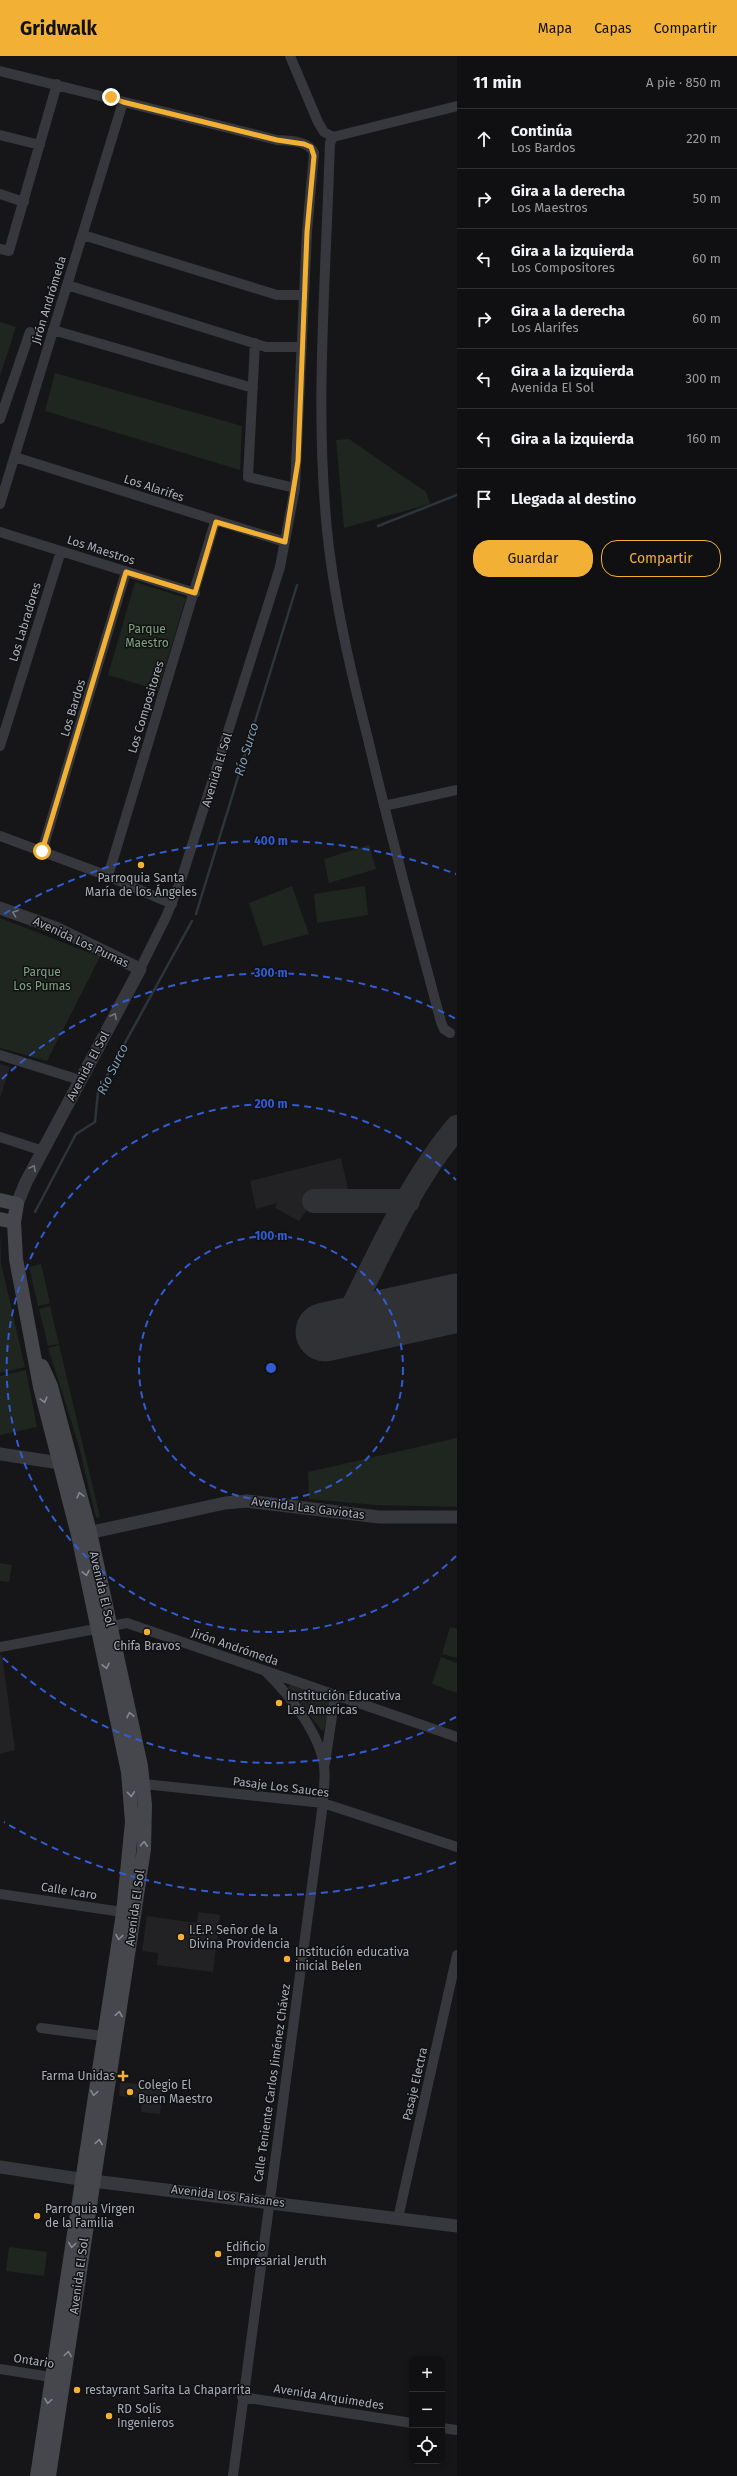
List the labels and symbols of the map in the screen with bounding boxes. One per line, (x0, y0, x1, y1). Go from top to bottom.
route end (102, 88, 120, 106)
street label: Jirón Andrómeda (29, 254, 69, 346)
street label: Los Alarifes (122, 472, 186, 504)
street label: Los Maestros (65, 532, 137, 568)
street label: Los Labradores (6, 580, 44, 663)
park label: Parque Maestro (125, 622, 169, 650)
street label: Los Compositores (125, 659, 167, 755)
street label: Los Bardos (58, 677, 88, 738)
water label: Río Surco (231, 721, 262, 778)
street label: Avenida El Sol (199, 731, 235, 809)
text: 400 m (254, 834, 288, 848)
route start (33, 842, 51, 860)
marker: Parroquia Santa María de los Ángeles (136, 860, 146, 870)
place label: Parroquia Santa María de los Ángeles (85, 871, 197, 899)
one-way arrow (11, 909, 18, 918)
street label: Avenida Los Pumas (31, 914, 131, 970)
park label: Parque Los Pumas (13, 965, 71, 993)
text: 300 m (253, 966, 288, 980)
one-way arrow (110, 1013, 117, 1021)
street label: Avenida El Sol (64, 1028, 112, 1103)
water label: Río Surco (94, 1041, 131, 1097)
text: 200 m (254, 1097, 288, 1111)
one-way arrow (29, 1165, 36, 1172)
text: 100 m (255, 1229, 287, 1243)
centre of rings (264, 1361, 278, 1375)
one-way arrow (39, 1397, 47, 1403)
one-way arrow (76, 1491, 85, 1498)
street label: Avenida Las Gaviotas (251, 1494, 366, 1522)
street label: Avenida El Sol (87, 1550, 118, 1628)
one-way arrow (81, 1570, 89, 1577)
street label: Jirón Andrómeda (189, 1625, 281, 1669)
marker: Chifa Bravos (142, 1627, 152, 1637)
place label: Chifa Bravos (114, 1639, 181, 1653)
one-way arrow (101, 1663, 109, 1670)
place label: Institución Educativa Las Americas (287, 1689, 401, 1717)
marker: Institución Educativa Las Americas (274, 1698, 284, 1708)
one-way arrow (126, 1712, 134, 1718)
street label: Pasaje Los Sauces (232, 1774, 330, 1800)
one-way arrow (126, 1791, 135, 1797)
one-way arrow (140, 1841, 149, 1847)
street label: Avenida El Sol (123, 1869, 147, 1947)
street label: Calle Icaro (40, 1880, 98, 1902)
place label: I.E.P. Señor de la Divina Providencia (189, 1923, 290, 1951)
marker: I.E.P. Señor de la Divina Providencia (176, 1932, 186, 1942)
one-way arrow (115, 1934, 124, 1940)
place label: Institución educativa inicial Belen (295, 1945, 409, 1973)
marker: Institución educativa inicial Belen (282, 1954, 292, 1964)
street label: Calle Teniente Carlos Jiménez Chávez (251, 1983, 293, 2183)
one-way arrow (114, 2011, 123, 2017)
street label: Pasaje Electra (400, 2046, 430, 2122)
place label: Farma Unidas (41, 2069, 115, 2083)
marker: Farma Unidas (118, 2071, 128, 2081)
place label: Colegio El Buen Maestro (138, 2078, 213, 2106)
marker: Colegio El Buen Maestro (125, 2087, 135, 2097)
one-way arrow (90, 2090, 99, 2096)
one-way arrow (94, 2139, 103, 2145)
street label: Avenida Los Faisanes (170, 2182, 286, 2210)
place label: Parroquia Virgen de la Familia (45, 2202, 135, 2230)
marker: Parroquia Virgen de la Familia (32, 2211, 42, 2221)
street label: Avenida El Sol (67, 2237, 91, 2315)
place label: Edificio Empresarial Jeruth (226, 2240, 327, 2268)
one-way arrow (68, 2242, 77, 2248)
marker: Edificio Empresarial Jeruth (213, 2249, 223, 2259)
street label: Ontario (13, 2351, 55, 2371)
one-way arrow (63, 2351, 72, 2358)
street label: Avenida Arquimedes (273, 2381, 385, 2413)
place label: restayrant Sarita La Chaparrita (85, 2383, 251, 2397)
marker: restayrant Sarita La Chaparrita (72, 2385, 82, 2395)
one-way arrow (44, 2398, 53, 2405)
place label: RD Solís Ingenieros (117, 2402, 174, 2430)
marker: RD Solís Ingenieros (104, 2411, 114, 2421)

